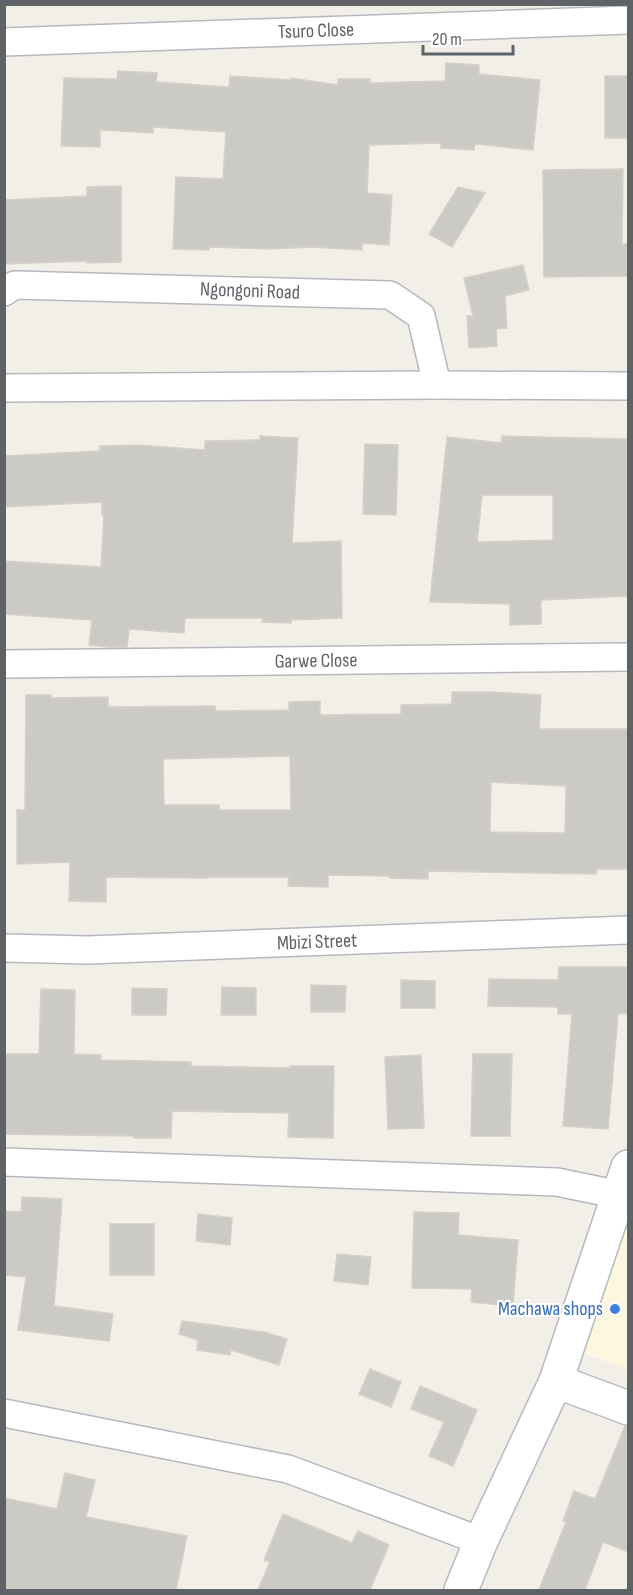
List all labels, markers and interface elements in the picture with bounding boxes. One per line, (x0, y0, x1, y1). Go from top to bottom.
street label: Tsuro Close (277, 18, 355, 44)
scale bar (423, 18, 513, 56)
text: 20 m (432, 29, 462, 50)
street label: Ngongoni Road (200, 277, 300, 305)
street label: Garwe Close (274, 648, 358, 674)
street label: Mbizi Street (277, 929, 357, 955)
place label: Machawa shops (498, 1297, 603, 1321)
marker: Machawa shops (608, 1302, 622, 1316)

